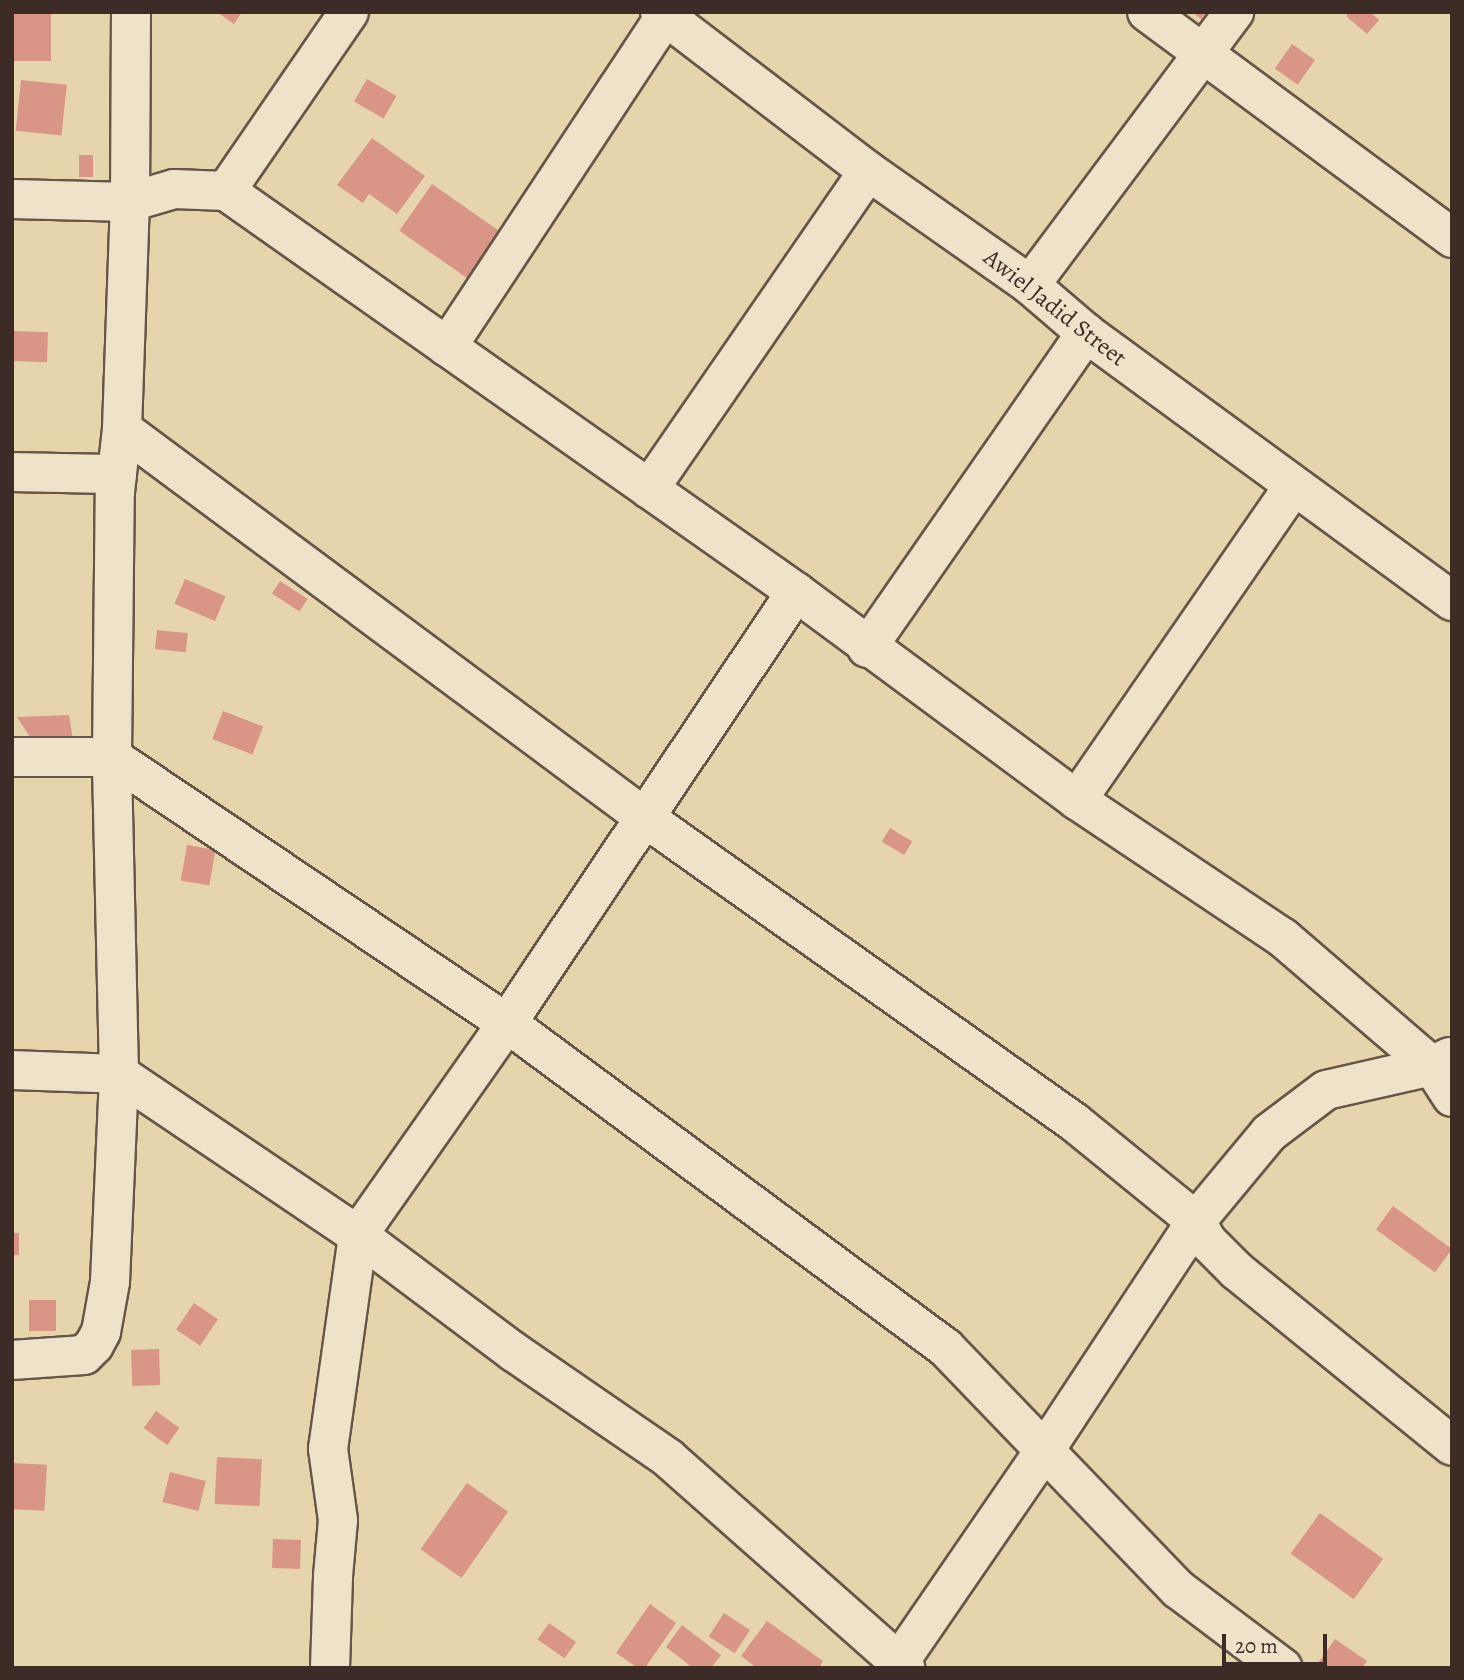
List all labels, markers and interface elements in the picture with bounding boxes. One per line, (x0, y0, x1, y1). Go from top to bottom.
street label: Awiel Jadid Street (978, 243, 1132, 373)
scale bar (1226, 1620, 1331, 1664)
text: 20 m (1235, 1632, 1278, 1660)

